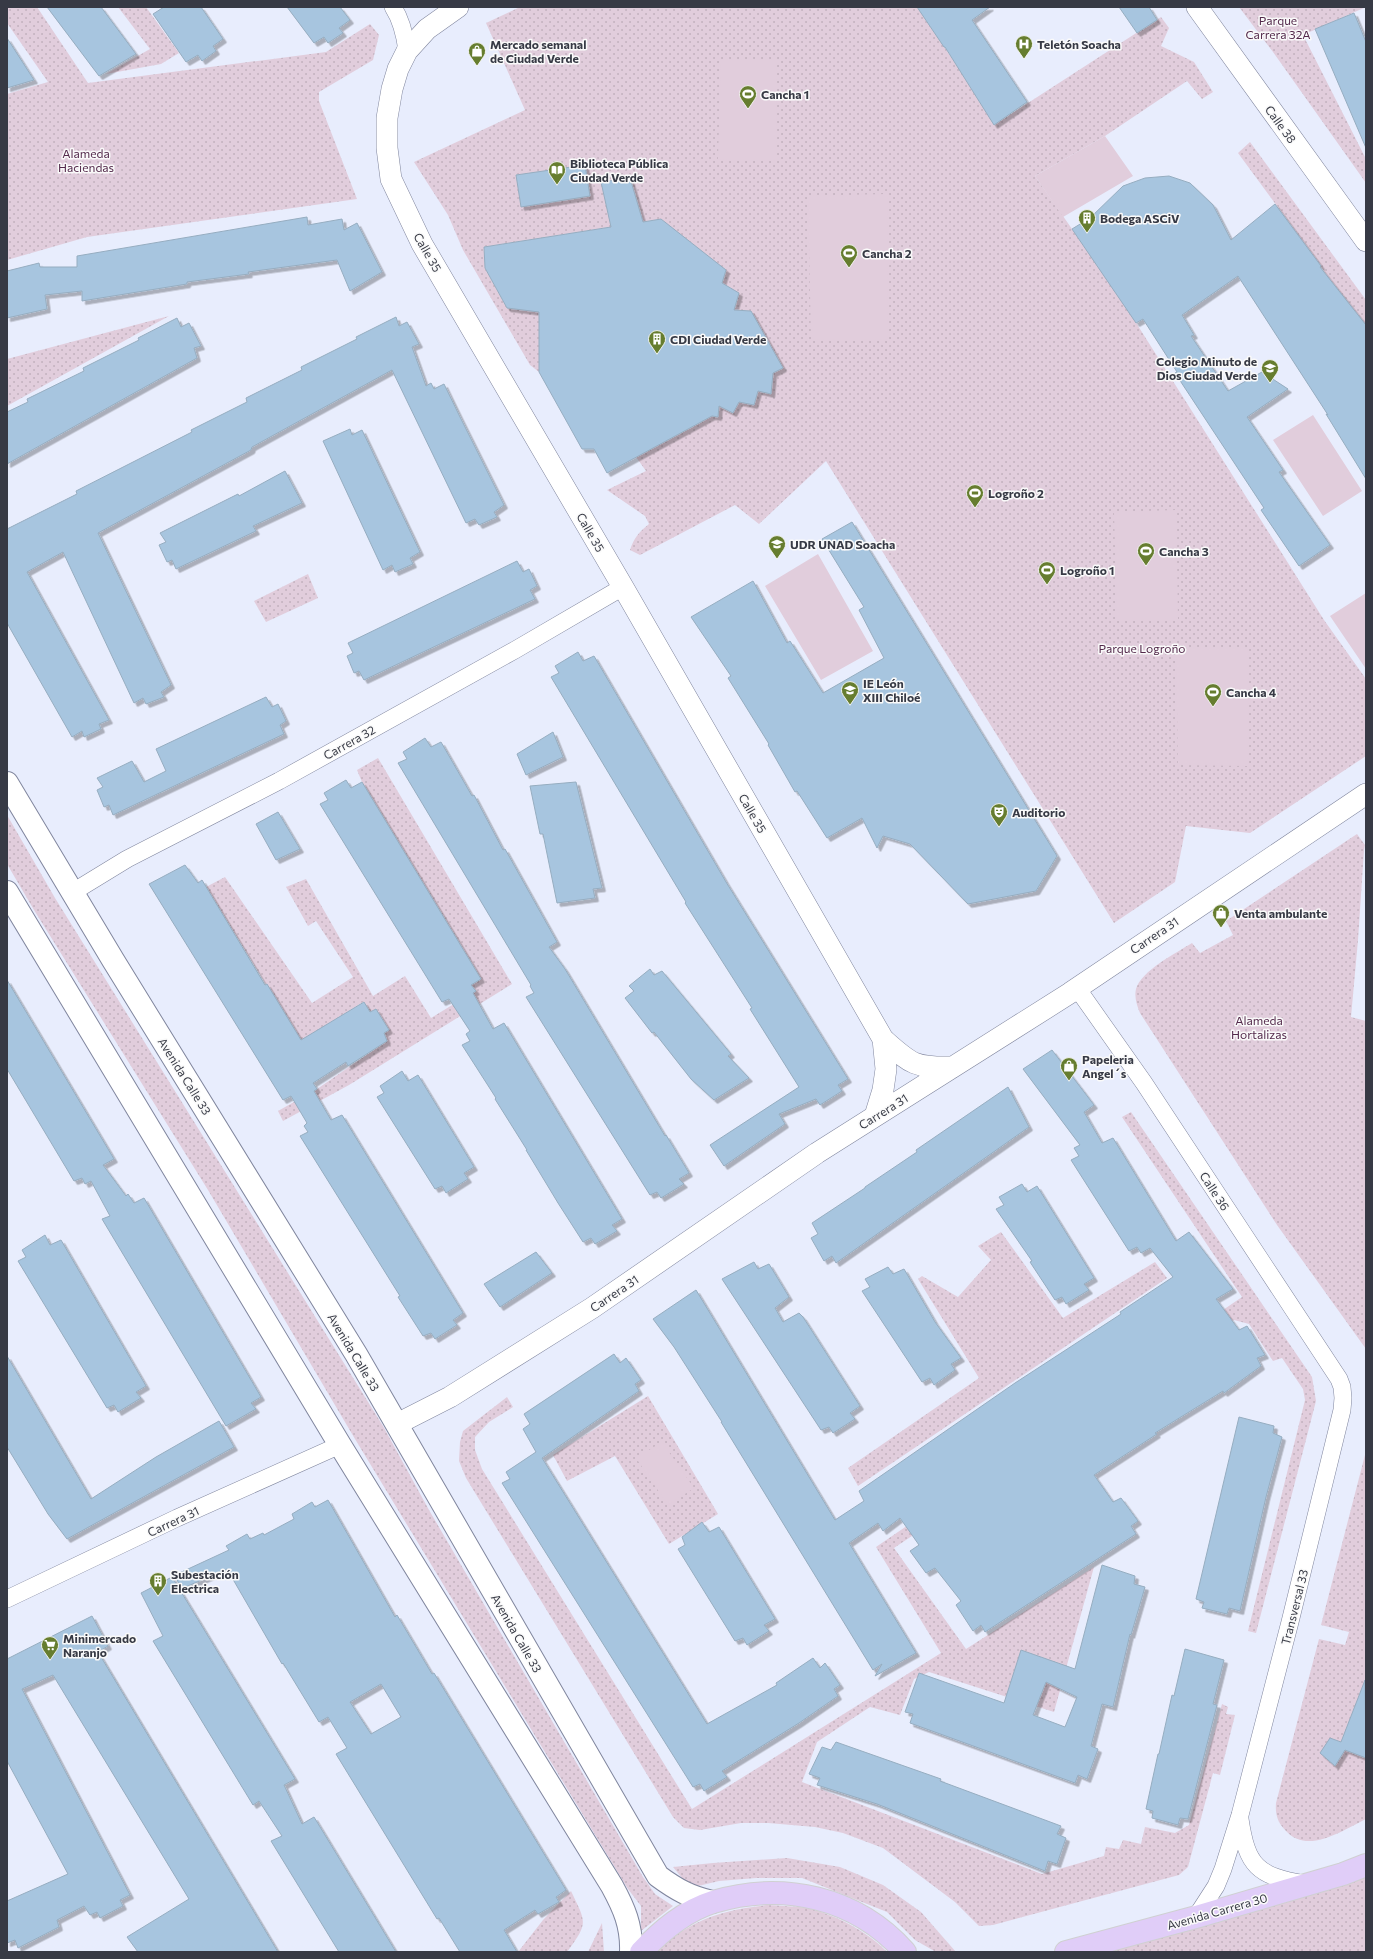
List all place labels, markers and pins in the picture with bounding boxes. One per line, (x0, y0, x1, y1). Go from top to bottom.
hospital icon: Teletón Soacha (1014, 34, 1034, 59)
place label: Mercado semanal de Ciudad Verde (490, 37, 586, 65)
place label: Teletón Soacha (1037, 37, 1121, 51)
shop icon: Mercado semanal de Ciudad Verde (467, 41, 487, 66)
sports icon: Cancha 1 (738, 84, 758, 109)
place label: Cancha 1 (761, 87, 809, 101)
place label: Biblioteca Pública Ciudad Verde (570, 156, 668, 184)
library icon: Biblioteca Pública Ciudad Verde (547, 160, 567, 185)
building icon: Bodega ASCiV (1077, 208, 1097, 233)
place label: Bodega ASCiV (1100, 211, 1180, 225)
sports icon: Cancha 2 (839, 243, 859, 268)
place label: Cancha 2 (862, 246, 912, 260)
building icon: CDI Ciudad Verde (647, 329, 667, 354)
place label: CDI Ciudad Verde (670, 332, 766, 346)
place label: Colegio Minuto de Dios Ciudad Verde (1156, 354, 1257, 382)
school or university icon: Colegio Minuto de Dios Ciudad Verde (1260, 358, 1280, 383)
sports icon: Logroño 2 (965, 483, 985, 508)
place label: Logroño 2 (988, 486, 1044, 500)
school or university icon: UDR UNAD Soacha (767, 534, 787, 559)
place label: UDR UNAD Soacha (790, 537, 895, 551)
sports icon: Cancha 3 (1136, 541, 1156, 566)
place label: Cancha 3 (1159, 544, 1209, 558)
sports icon: Logroño 1 (1037, 560, 1057, 585)
place label: Logroño 1 (1060, 563, 1115, 577)
place label: IE León XIII Chiloé (863, 676, 920, 704)
school or university icon: IE León XIII Chiloé (840, 680, 860, 705)
sports icon: Cancha 4 (1203, 682, 1223, 707)
place label: Cancha 4 (1226, 685, 1277, 699)
theatre icon: Auditorio (989, 802, 1009, 827)
place label: Auditorio (1012, 805, 1065, 819)
shop icon: Venta ambulante (1211, 903, 1231, 928)
place label: Venta ambulante (1234, 906, 1327, 920)
place label: Papeleria Angel´s (1082, 1052, 1134, 1080)
shop icon: Papeleria Angel´s (1059, 1056, 1079, 1081)
place label: Subestación Electrica (171, 1567, 239, 1595)
building icon: Subestación Electrica (148, 1571, 168, 1596)
place label: Minimercado Naranjo (63, 1631, 136, 1659)
supermarket icon: Minimercado Naranjo (40, 1635, 60, 1660)

